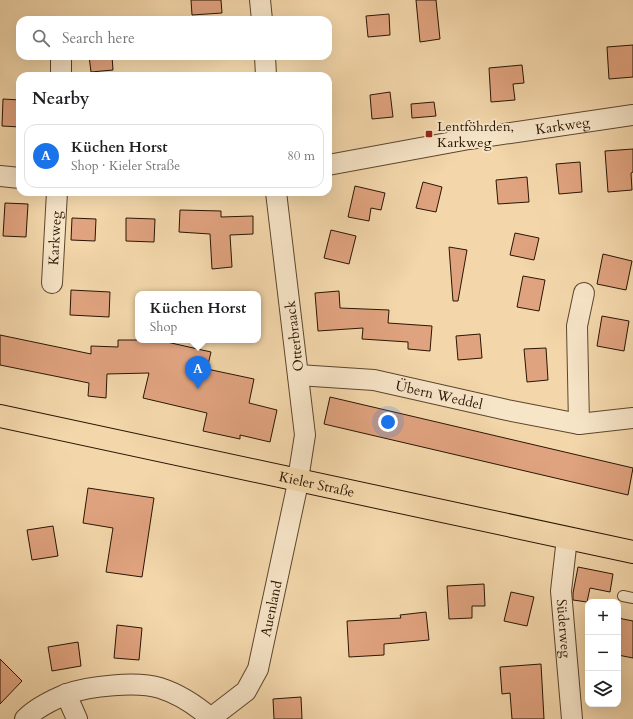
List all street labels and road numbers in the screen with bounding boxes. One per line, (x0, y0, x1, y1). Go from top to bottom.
street label: Karkweg (534, 112, 591, 139)
street label: Karkweg (44, 210, 66, 266)
street label: Otterbraack (281, 299, 308, 372)
street label: Übern Weddel (394, 376, 485, 414)
street label: Kieler Straße (277, 467, 356, 502)
street label: Auenland (256, 578, 287, 639)
street label: Süderweg (552, 598, 576, 659)

